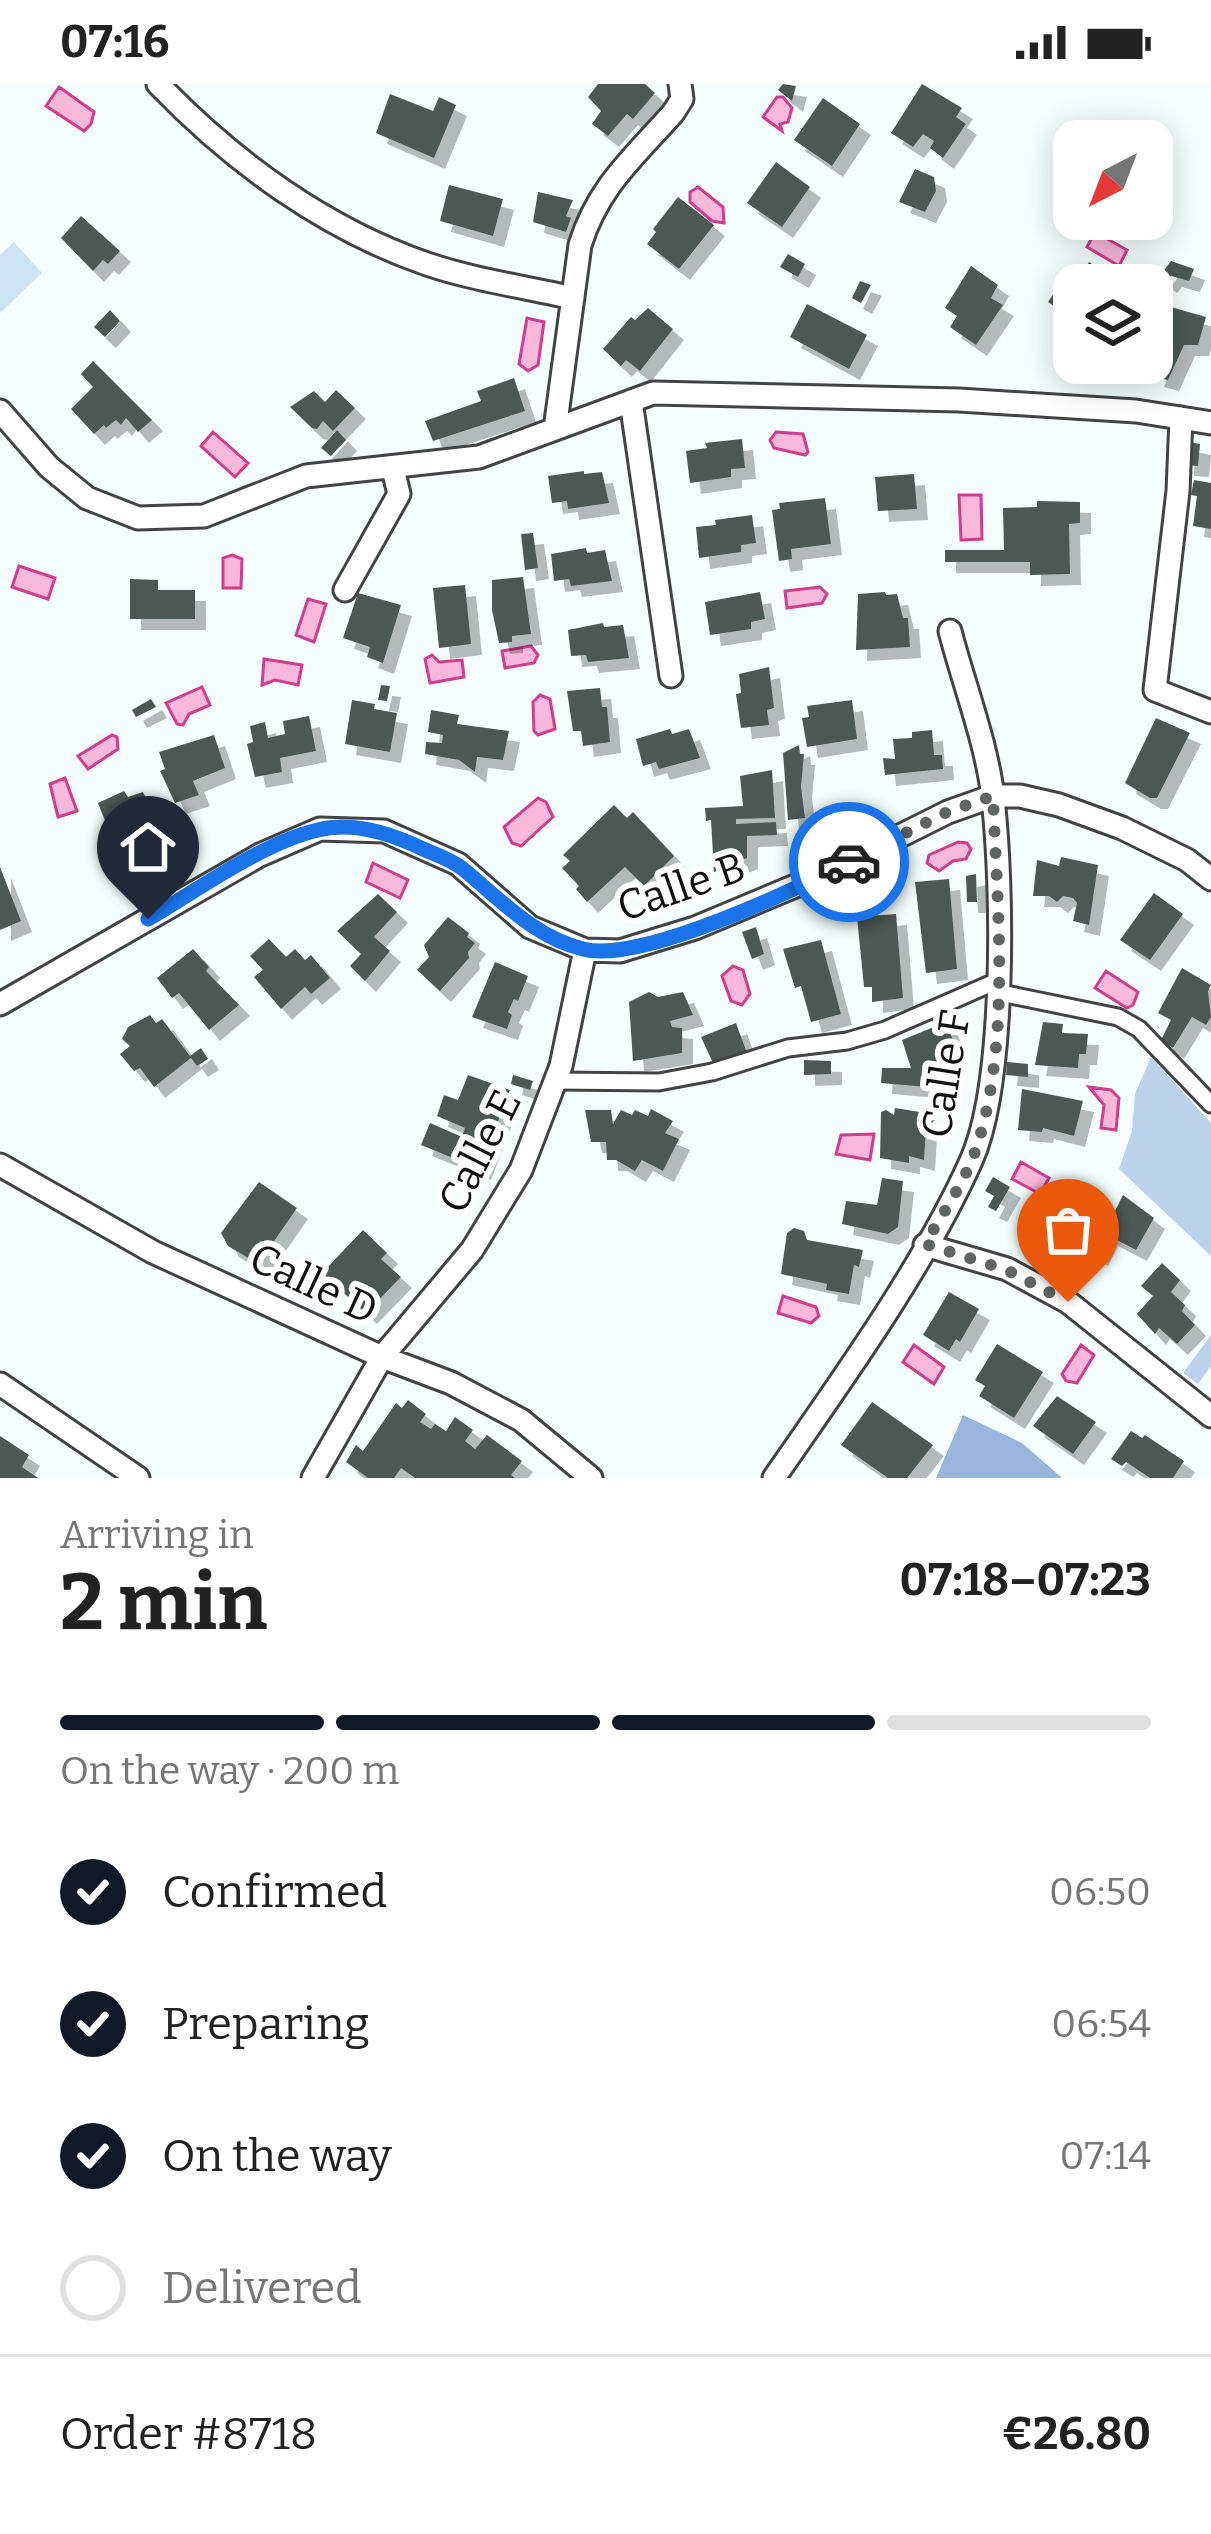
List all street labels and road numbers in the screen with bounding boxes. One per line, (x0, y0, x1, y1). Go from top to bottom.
street label: Calle B (611, 842, 752, 932)
street label: Calle F (911, 1007, 981, 1142)
street label: Calle E (428, 1082, 532, 1221)
street label: Calle D (242, 1233, 385, 1335)

